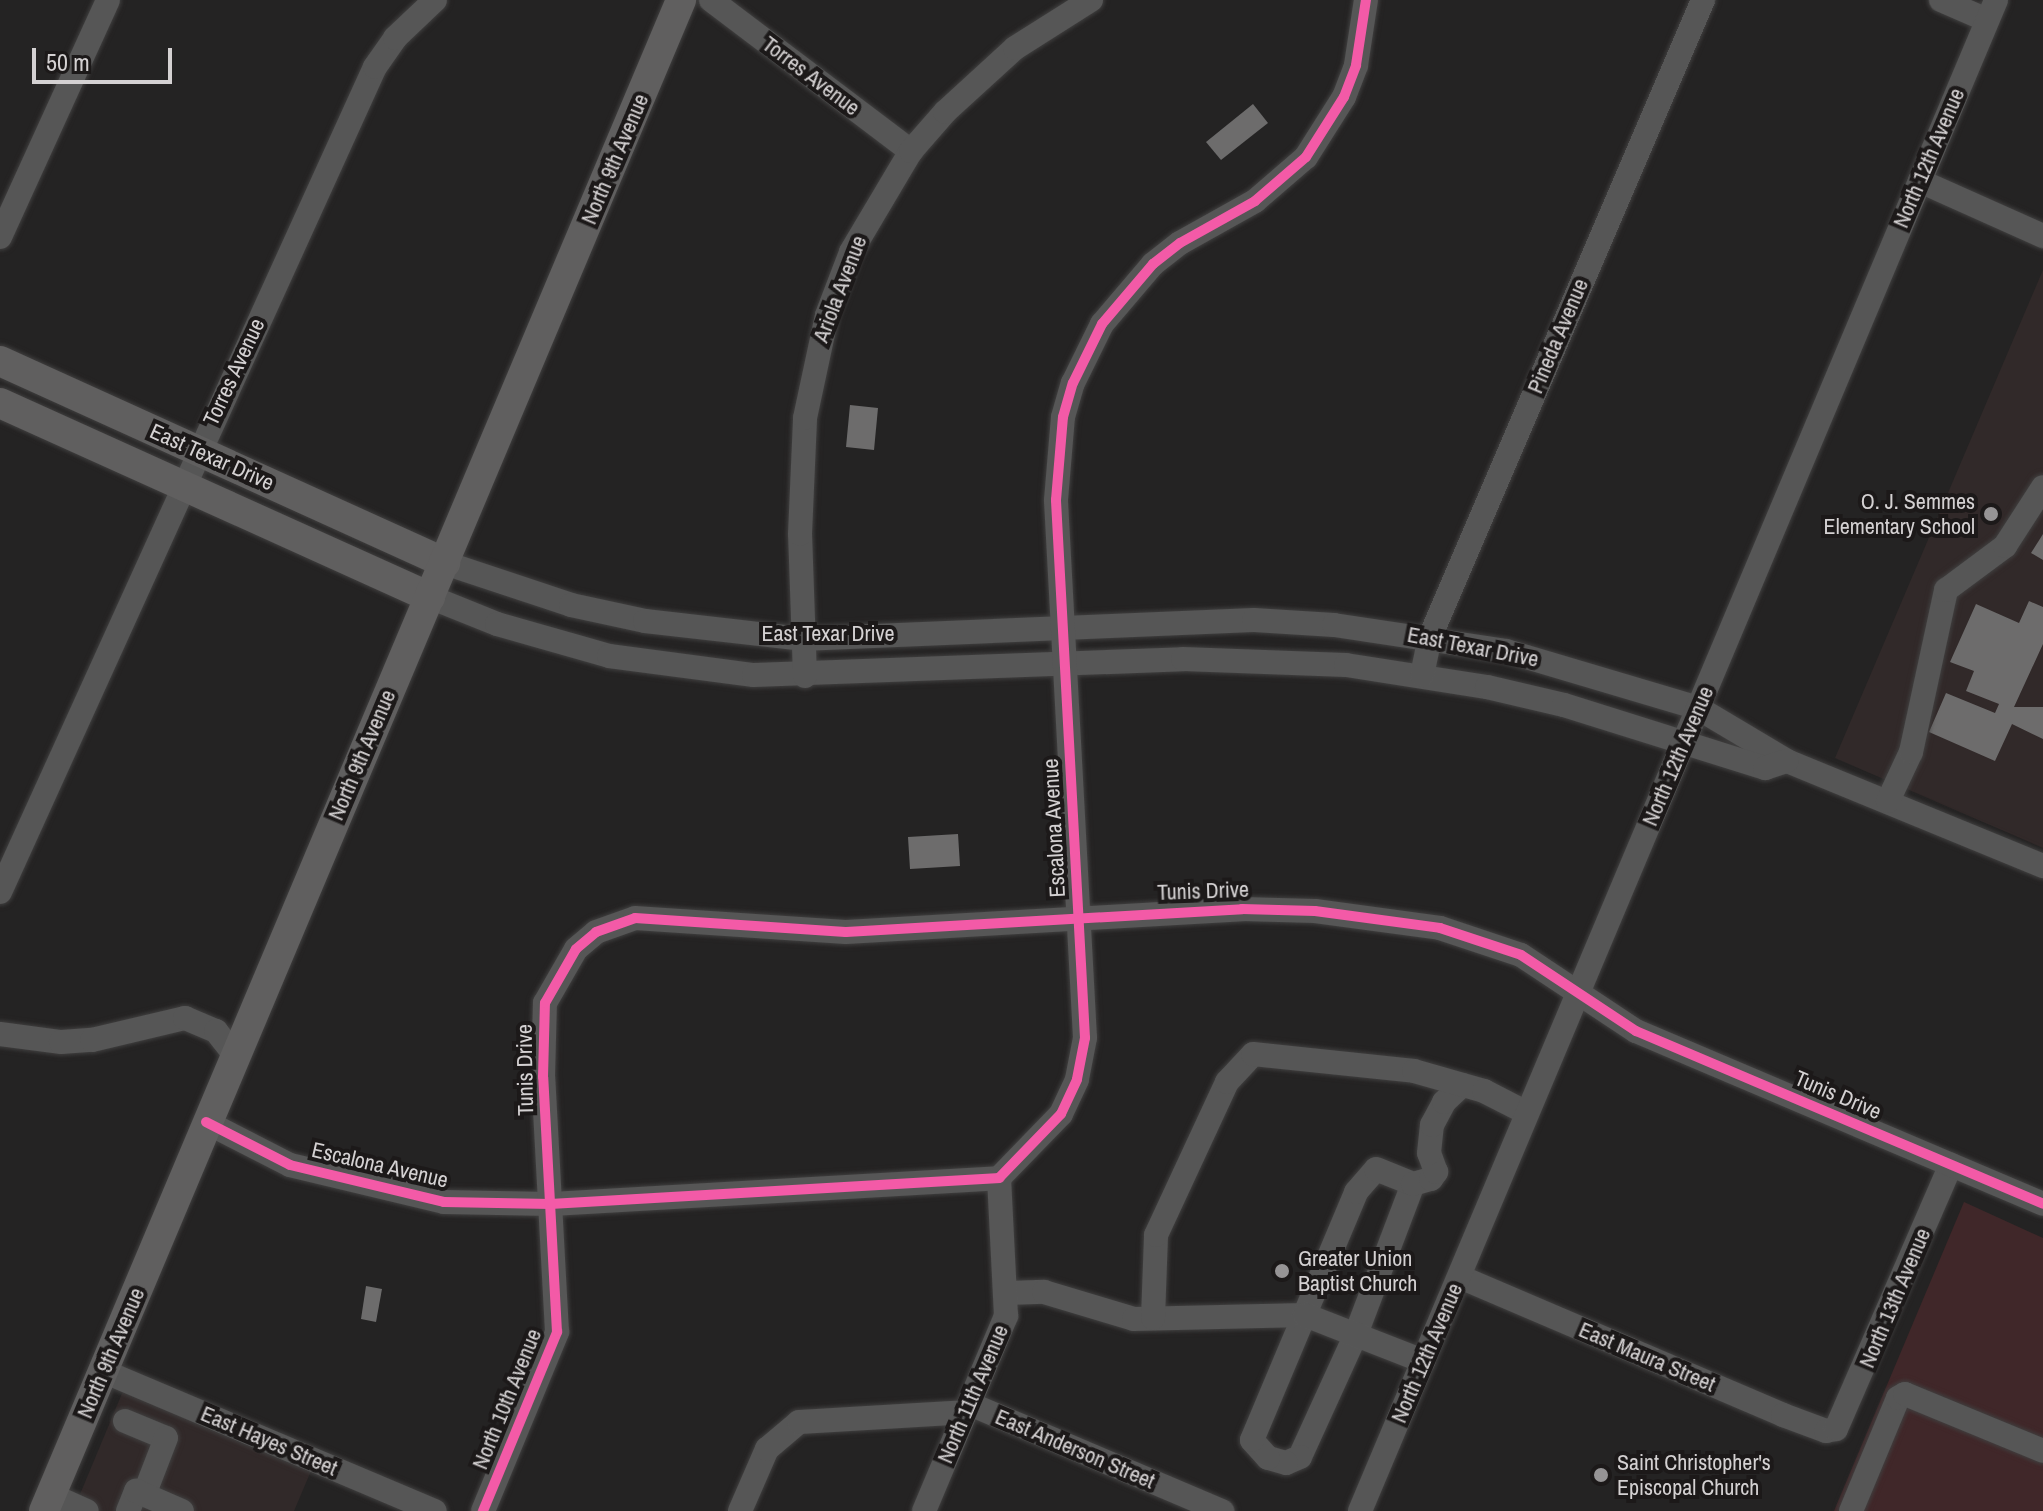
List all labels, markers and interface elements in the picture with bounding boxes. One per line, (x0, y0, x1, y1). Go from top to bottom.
street label: Torres Avenue (757, 31, 865, 121)
scale bar (36, 32, 176, 82)
text: 50 m (46, 46, 90, 78)
street label: North 12th Avenue (1888, 84, 1970, 232)
street label: North 9th Avenue (575, 89, 655, 229)
street label: Ariola Avenue (807, 232, 873, 346)
street label: Pineda Avenue (1522, 274, 1594, 398)
street label: Torres Avenue (198, 314, 270, 430)
street label: East Texar Drive (146, 418, 278, 496)
place label: O. J. Semmes Elementary School (1824, 488, 1975, 540)
marker: O. J. Semmes Elementary School (1982, 505, 2000, 523)
street label: East Texar Drive (761, 621, 895, 647)
street label: East Texar Drive (1405, 621, 1541, 673)
street label: North 12th Avenue (1637, 682, 1719, 830)
street label: North 9th Avenue (322, 685, 402, 825)
street label: Escalona Avenue (1037, 757, 1071, 899)
street label: Tunis Drive (1157, 876, 1249, 906)
street label: Tunis Drive (511, 1024, 539, 1116)
street label: Tunis Drive (1791, 1065, 1885, 1125)
street label: Escalona Avenue (309, 1136, 451, 1194)
street label: North 13th Avenue (1854, 1224, 1936, 1372)
place label: Greater Union Baptist Church (1298, 1245, 1417, 1296)
marker: Greater Union Baptist Church (1273, 1262, 1291, 1280)
street label: North 12th Avenue (1386, 1279, 1468, 1427)
street label: North 9th Avenue (71, 1283, 151, 1423)
street label: East Maura Street (1575, 1316, 1719, 1398)
street label: North 11th Avenue (932, 1320, 1014, 1468)
street label: North 10th Avenue (467, 1324, 547, 1474)
street label: East Hayes Street (197, 1400, 341, 1482)
street label: East Anderson Street (991, 1403, 1159, 1495)
place label: Saint Christopher's Episcopal Church (1617, 1449, 1771, 1500)
marker: Saint Christopher's Episcopal Church (1592, 1466, 1610, 1484)

